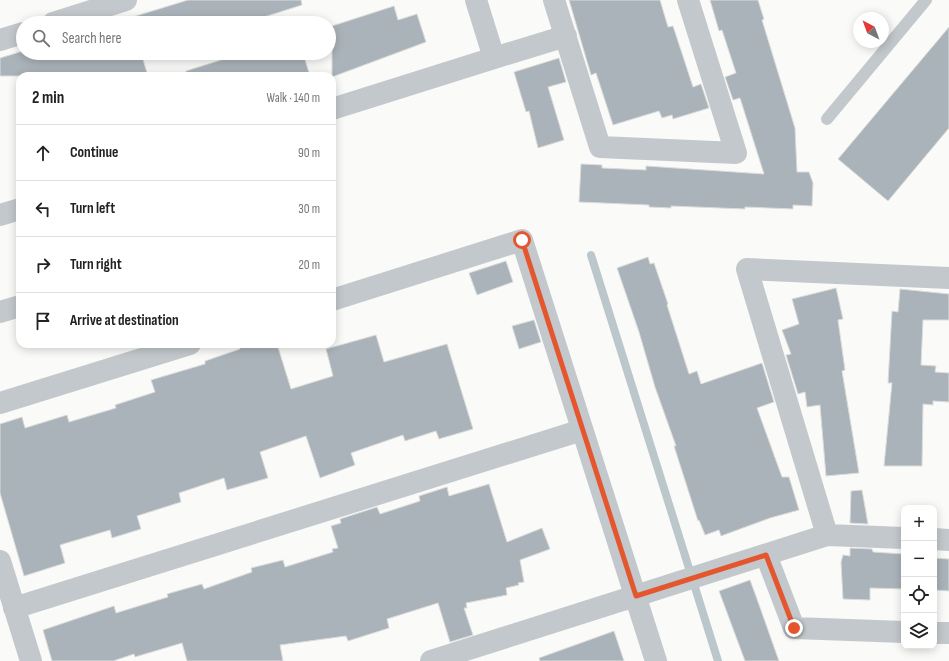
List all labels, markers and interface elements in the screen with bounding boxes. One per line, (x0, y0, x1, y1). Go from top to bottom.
north arrow (853, 12, 889, 48)
search box (16, 16, 336, 60)
icon: search (30, 27, 52, 49)
text: Search here (62, 29, 122, 48)
text: 2 min (32, 88, 64, 108)
text: Walk · 140 m (267, 90, 320, 106)
icon: ahead (32, 142, 54, 164)
text: Continue (70, 143, 119, 162)
text: 90 m (298, 145, 320, 161)
icon: left (32, 198, 54, 220)
text: Turn left (70, 199, 115, 218)
text: 30 m (298, 201, 320, 217)
route start (513, 231, 531, 249)
icon: right (32, 254, 54, 276)
text: Turn right (70, 255, 122, 274)
text: 20 m (298, 257, 320, 273)
icon: arrive (32, 310, 54, 332)
text: Arrive at destination (70, 311, 179, 330)
map controls (901, 505, 937, 649)
button: + (901, 505, 937, 541)
button: − (901, 541, 937, 577)
button: locate (901, 577, 937, 613)
button: layers (901, 613, 937, 649)
route end (785, 619, 803, 637)

